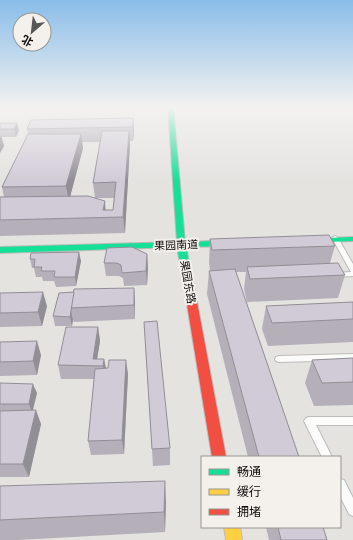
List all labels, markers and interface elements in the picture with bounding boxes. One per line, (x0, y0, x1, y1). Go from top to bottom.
north arrow (12, 12, 52, 52)
text: 北 (20, 32, 35, 49)
street label: 果园南道 (154, 238, 198, 253)
street label: 果园东路 (177, 259, 198, 305)
legend (201, 456, 341, 528)
text: 畅通 (237, 465, 261, 480)
text: 缓行 (237, 485, 261, 500)
text: 拥堵 (237, 505, 261, 520)

